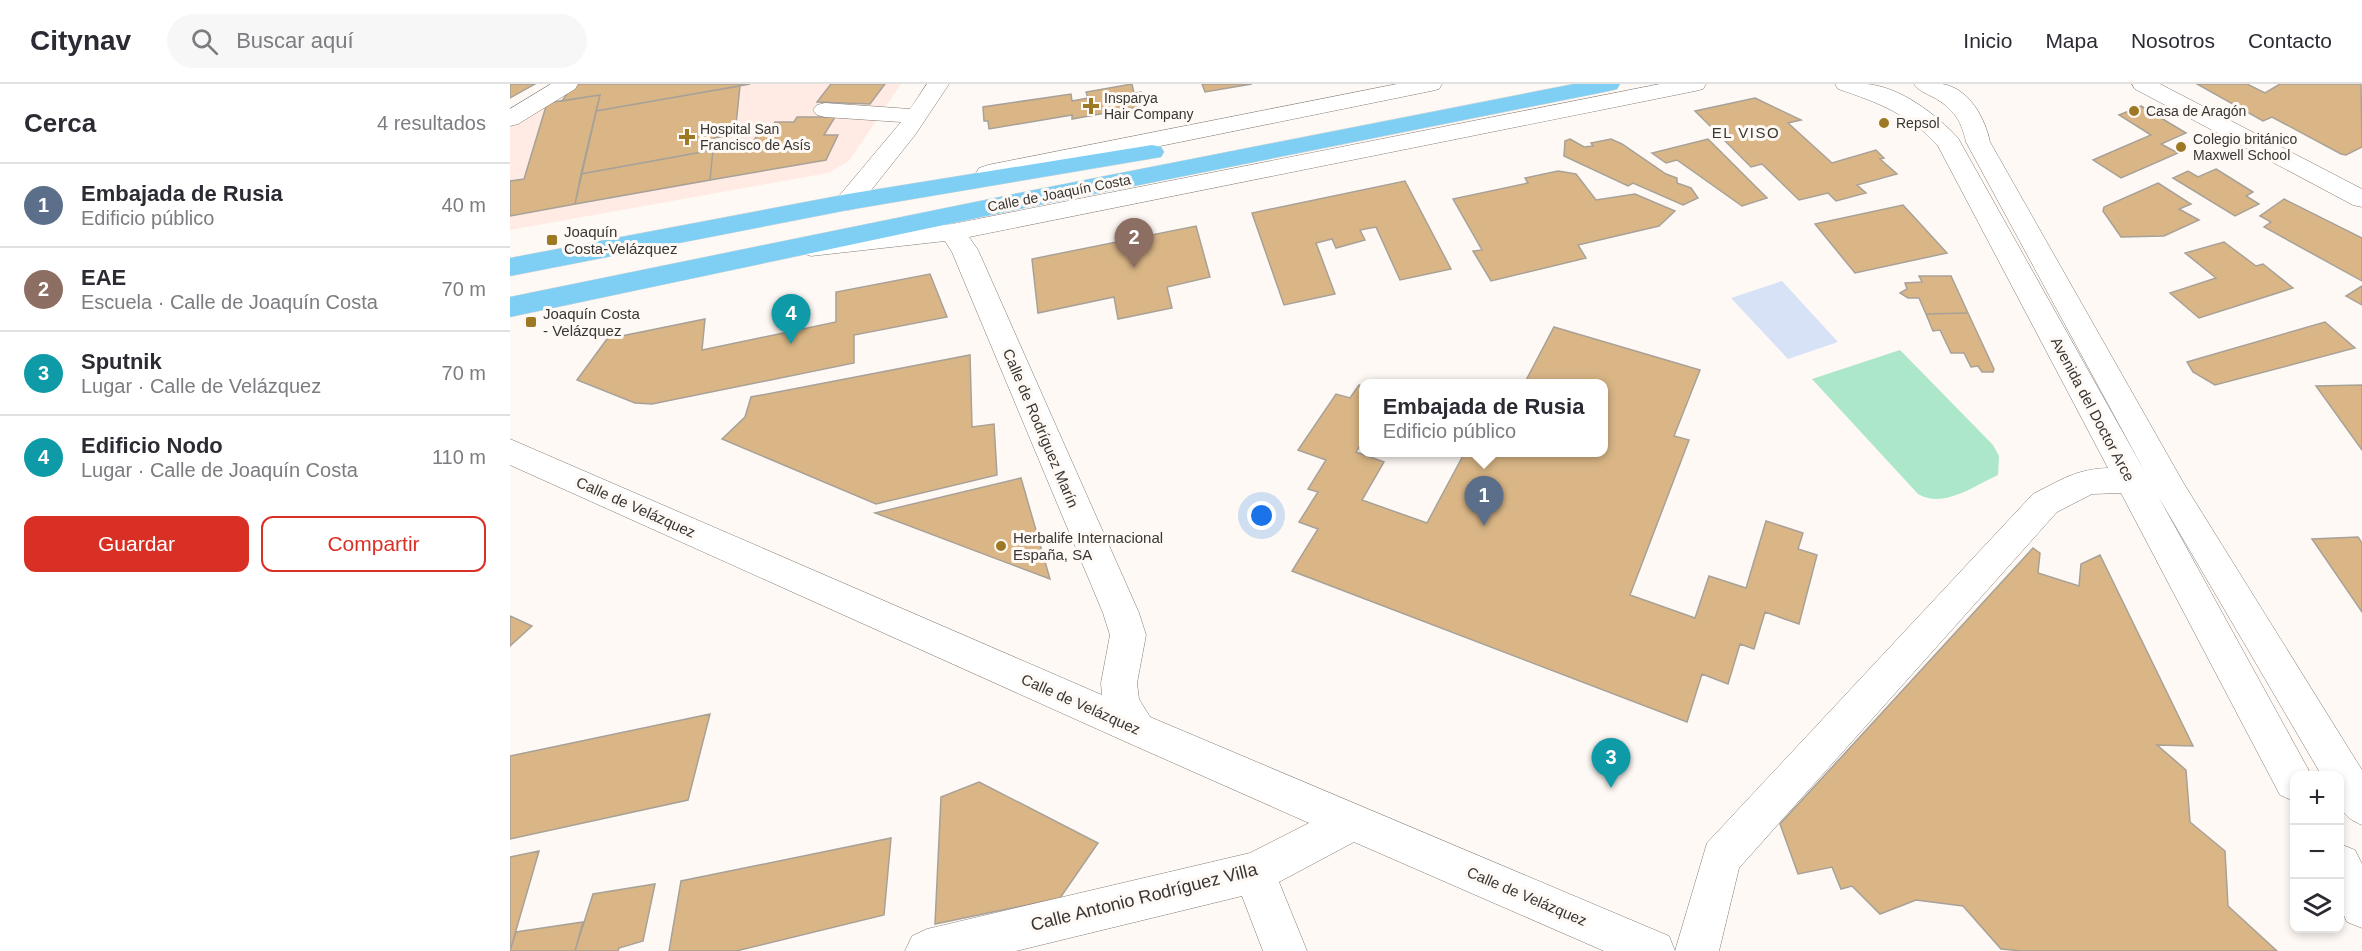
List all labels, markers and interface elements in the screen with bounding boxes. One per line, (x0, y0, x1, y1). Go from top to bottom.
search box (167, 14, 587, 68)
text: Citynav (30, 25, 131, 56)
icon: search (188, 25, 221, 58)
text: Buscar aquí (236, 28, 354, 53)
text: Inicio (1963, 29, 2012, 52)
text: Mapa (2045, 29, 2098, 52)
text: Nosotros (2131, 29, 2215, 52)
text: Contacto (2248, 29, 2332, 52)
place label: Insparya Hair Company (1104, 90, 1193, 122)
marker: Insparya Hair Company (1082, 97, 1100, 115)
place label: Casa de Aragón (2146, 103, 2246, 119)
marker: Casa de Aragón (2127, 104, 2141, 118)
text: Cerca (24, 108, 96, 138)
text: 4 resultados (377, 112, 486, 134)
place label: Repsol (1896, 115, 1940, 131)
marker: Repsol (1877, 116, 1891, 130)
place label: Hospital San Francisco de Asís (700, 121, 811, 153)
district label: EL VISO (1712, 124, 1780, 141)
marker: Hospital San Francisco de Asís (678, 128, 696, 146)
place label: Colegio británico Maxwell School (2193, 131, 2297, 163)
marker: Colegio británico Maxwell School (2174, 140, 2188, 154)
street label: Calle de Joaquín Costa (986, 171, 1132, 215)
text: Embajada de Rusia (81, 181, 283, 206)
text: 1 (38, 194, 49, 216)
text: 40 m (442, 194, 486, 216)
text: Edificio público (81, 207, 214, 229)
pin: 2 (1114, 218, 1154, 268)
place label: Joaquín Costa-Velázquez (564, 223, 677, 257)
marker: Joaquín Costa-Velázquez (545, 233, 559, 247)
text: EAE (81, 265, 126, 290)
text: 2 (38, 278, 49, 300)
text: 70 m (442, 278, 486, 300)
text: Escuela · Calle de Joaquín Costa (81, 291, 378, 313)
pin: 4 (772, 294, 810, 344)
place label: Joaquín Costa - Velázquez (543, 305, 640, 339)
marker: Joaquín Costa - Velázquez (524, 315, 538, 329)
street label: Avenida del Doctor Arce (2048, 334, 2138, 484)
street label: Calle de Rodríguez Marín (1000, 346, 1082, 510)
text: Sputnik (81, 349, 162, 374)
text: 3 (38, 362, 49, 384)
text: 70 m (442, 362, 486, 384)
text: Lugar · Calle de Velázquez (81, 375, 321, 397)
popup (1359, 379, 1608, 457)
text: Embajada de Rusia (1383, 394, 1584, 419)
text: Edificio público (1383, 420, 1516, 442)
text: Edificio Nodo (81, 433, 223, 458)
text: 4 (38, 446, 49, 468)
text: 110 m (432, 446, 486, 468)
text: Lugar · Calle de Joaquín Costa (81, 459, 358, 481)
street label: Calle de Velázquez (574, 473, 698, 541)
pin: 1 (1464, 476, 1504, 526)
your location (1247, 501, 1276, 530)
button: Guardar (24, 516, 249, 572)
button: Compartir (261, 516, 486, 572)
place label: Herbalife Internacional España, SA (1013, 529, 1163, 563)
marker: Herbalife Internacional España, SA (994, 539, 1008, 553)
street label: Calle de Velázquez (1019, 670, 1143, 738)
pin: 3 (1592, 738, 1630, 788)
map controls (2290, 771, 2344, 933)
button: + (2290, 771, 2344, 825)
button: − (2290, 825, 2344, 879)
street label: Calle Antonio Rodríguez Villa (1029, 859, 1260, 935)
street label: Calle de Velázquez (1465, 863, 1589, 929)
button: layers (2290, 879, 2344, 933)

